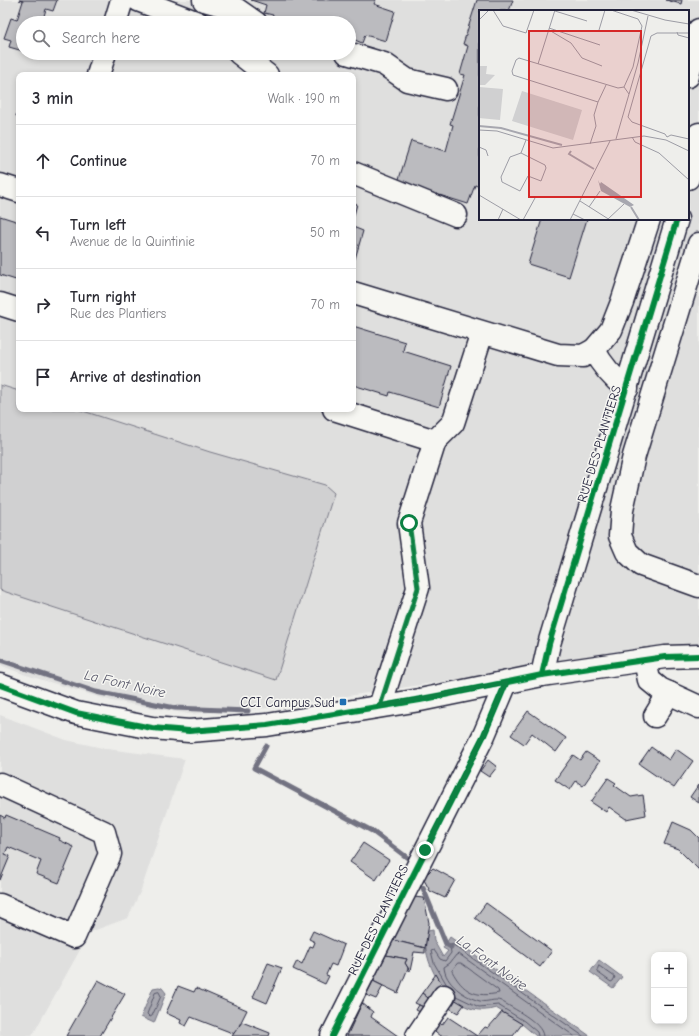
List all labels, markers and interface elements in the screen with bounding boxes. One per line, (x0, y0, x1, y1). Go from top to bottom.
inset map (479, 10, 689, 220)
search box (16, 16, 356, 60)
icon: search (30, 27, 52, 49)
text: Search here (62, 29, 140, 47)
text: 3 min (32, 89, 73, 108)
text: Walk · 190 m (268, 91, 340, 106)
icon: ahead (32, 150, 54, 172)
text: Continue (70, 152, 127, 170)
text: 70 m (311, 153, 340, 168)
text: Turn left (70, 216, 126, 234)
icon: left (32, 222, 54, 244)
text: 50 m (310, 225, 340, 240)
text: Avenue de la Quintinie (70, 234, 195, 249)
text: Turn right (70, 288, 136, 306)
icon: right (32, 294, 54, 316)
text: 70 m (311, 297, 340, 312)
text: Rue des Plantiers (70, 306, 166, 321)
icon: arrive (32, 366, 54, 388)
text: Arrive at destination (70, 368, 201, 386)
street label: RUE DES PLANTIERS (574, 384, 624, 504)
route start (400, 514, 418, 532)
water label: La Font Noire (83, 666, 167, 702)
place label: CCI Campus Sud (240, 695, 335, 710)
marker: CCI Campus Sud (338, 697, 348, 707)
route end (416, 841, 434, 859)
street label: RUE DES PLANTIERS (345, 862, 411, 978)
water label: La Font Noire (453, 932, 531, 994)
map controls (651, 952, 687, 1024)
button: + (651, 952, 687, 988)
button: − (651, 988, 687, 1024)

